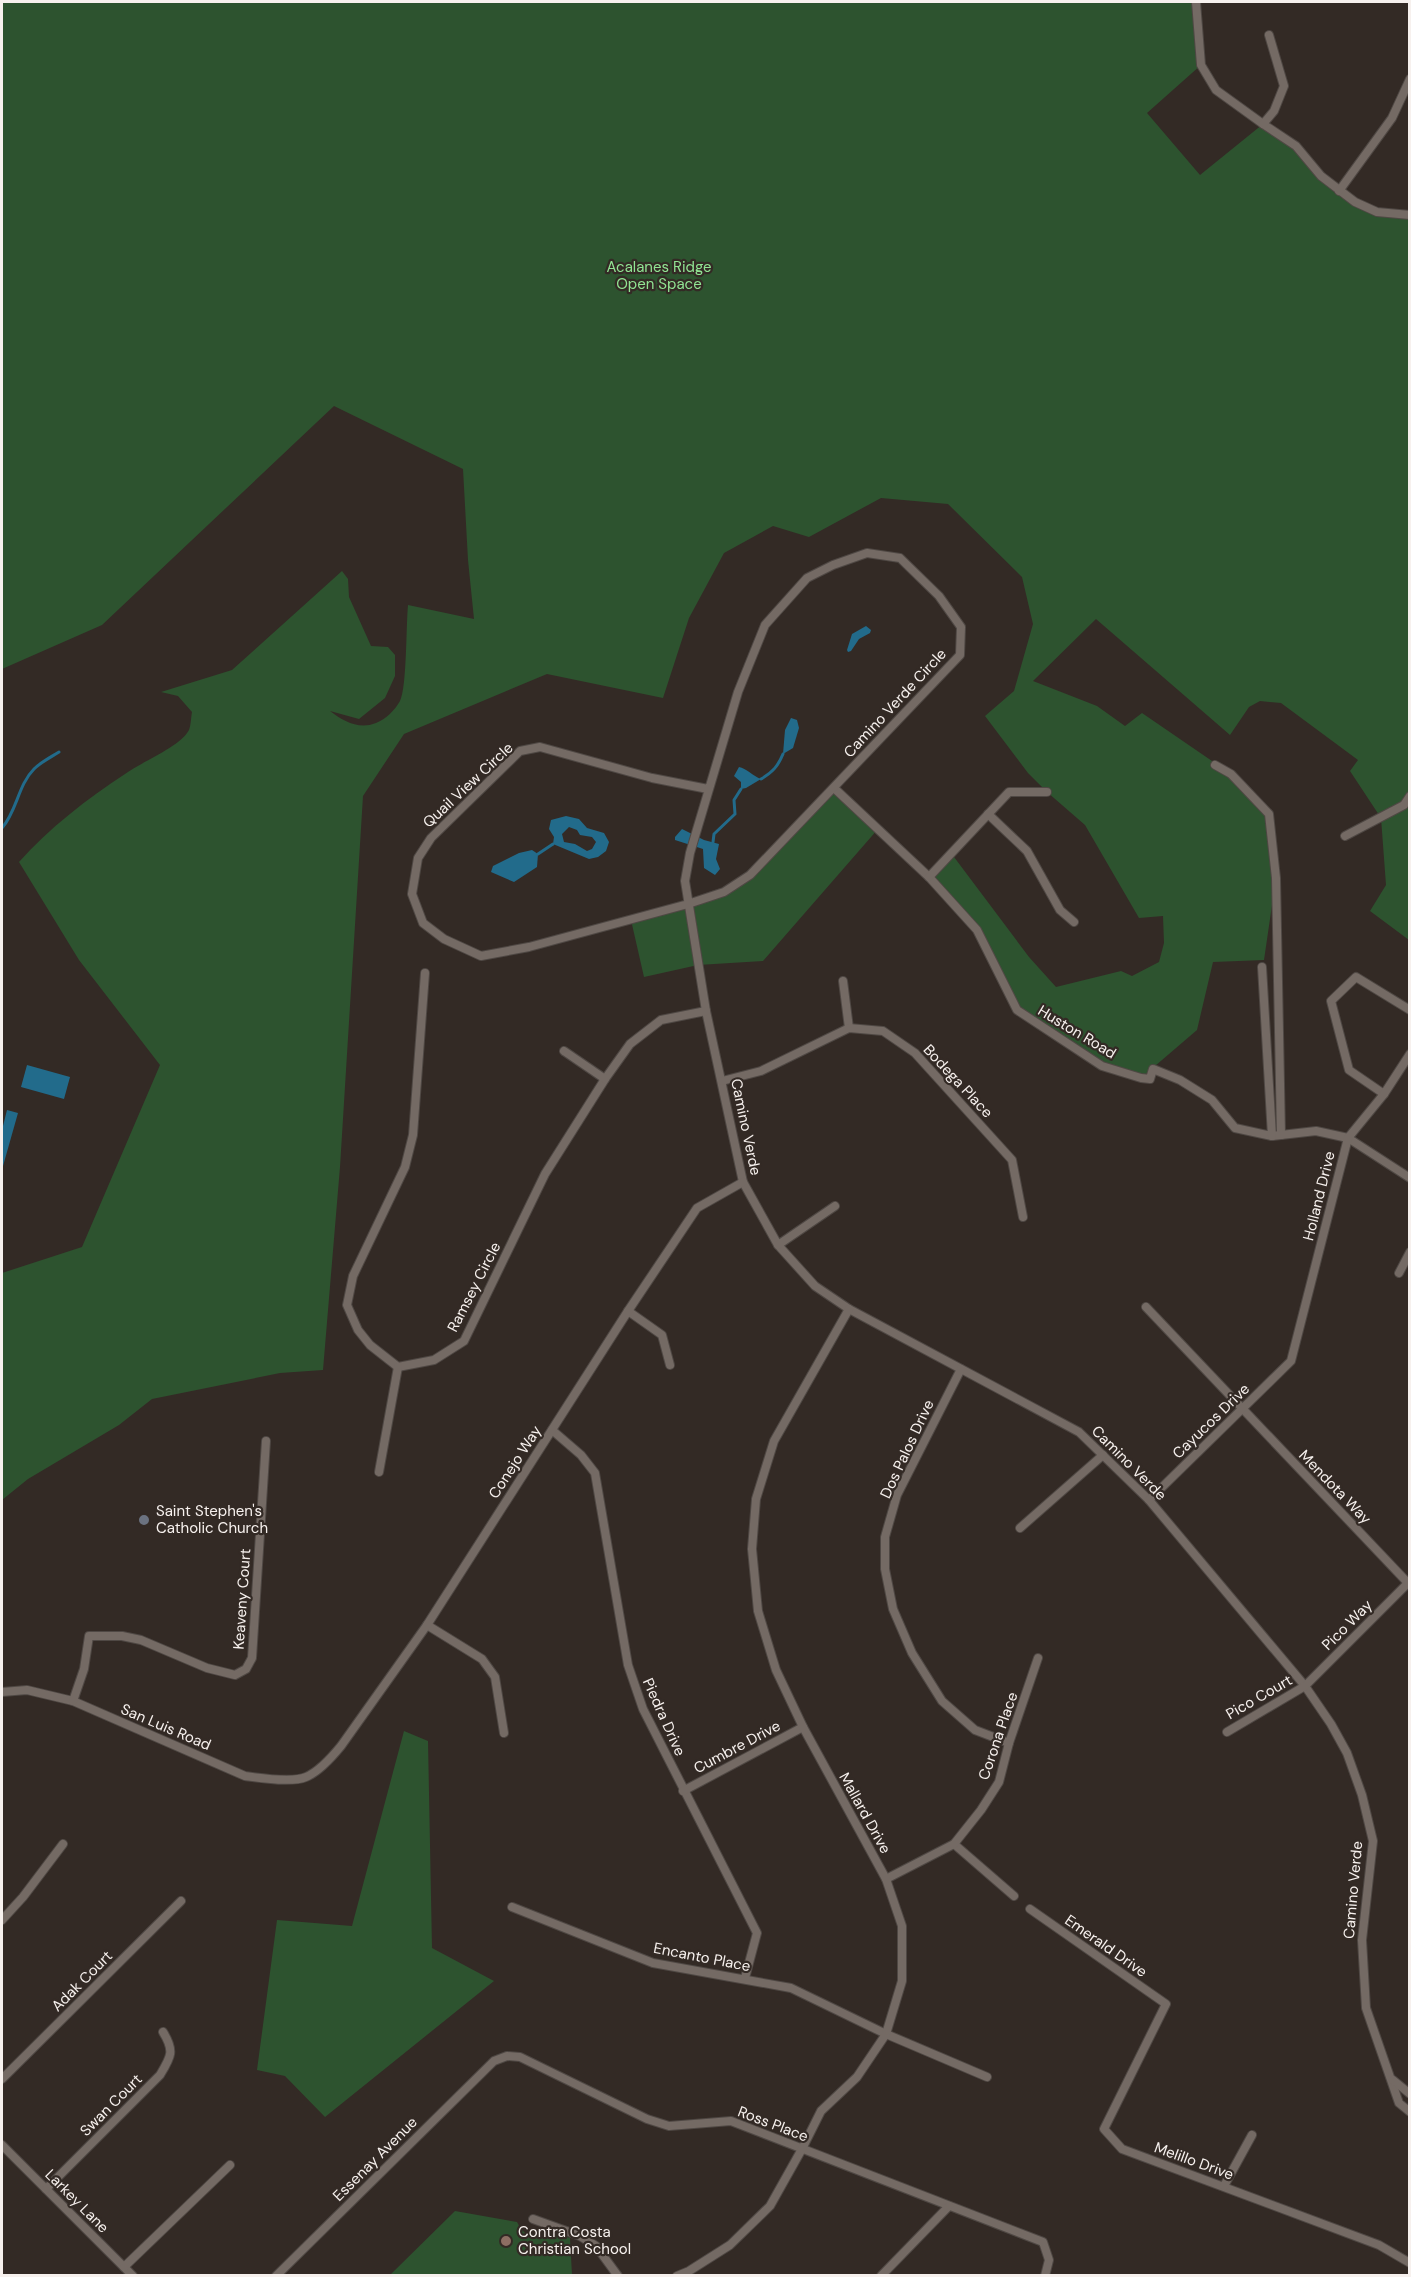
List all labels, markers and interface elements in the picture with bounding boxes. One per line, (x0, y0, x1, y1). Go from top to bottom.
park label: Acalanes Ridge Open Space (607, 257, 711, 294)
street label: Camino Verde Circle (839, 644, 951, 762)
street label: Quail View Circle (419, 738, 517, 832)
street label: Huston Road (1034, 1001, 1120, 1063)
street label: Bodega Place (919, 1040, 997, 1122)
street label: Camino Verde (726, 1077, 766, 1177)
street label: Holland Drive (1298, 1149, 1340, 1243)
street label: Ramsey Circle (443, 1239, 505, 1335)
street label: Cayucos Drive (1168, 1379, 1254, 1463)
street label: Dos Palos Drive (875, 1396, 939, 1502)
street label: Conejo Way (484, 1421, 546, 1502)
street label: Camino Verde (1087, 1421, 1171, 1505)
street label: Mendota Way (1295, 1446, 1376, 1529)
place label: Saint Stephen's Catholic Church (156, 1501, 268, 1538)
marker: Saint Stephen's Catholic Church (137, 1513, 151, 1527)
street label: Keaveny Court (228, 1548, 256, 1650)
street label: Pico Way (1317, 1595, 1377, 1655)
street label: Pico Court (1222, 1670, 1296, 1724)
street label: Piedra Drive (638, 1675, 690, 1759)
street label: Corona Place (974, 1689, 1022, 1783)
street label: San Luis Road (118, 1699, 214, 1755)
street label: Cumbre Drive (690, 1716, 784, 1778)
street label: Mallard Drive (834, 1769, 896, 1857)
street label: Camino Verde (1339, 1840, 1367, 1940)
street label: Emerald Drive (1061, 1910, 1151, 1982)
street label: Encanto Place (652, 1938, 752, 1976)
street label: Adak Court (47, 1946, 117, 2016)
street label: Swan Court (76, 2069, 147, 2140)
street label: Ross Place (735, 2101, 811, 2147)
street label: Essenay Avenue (328, 2112, 422, 2206)
street label: Melillo Drive (1151, 2137, 1237, 2185)
street label: Larkey Lane (41, 2165, 113, 2237)
place label: Contra Costa Christian School (518, 2222, 631, 2259)
marker: Contra Costa Christian School (499, 2234, 513, 2248)

